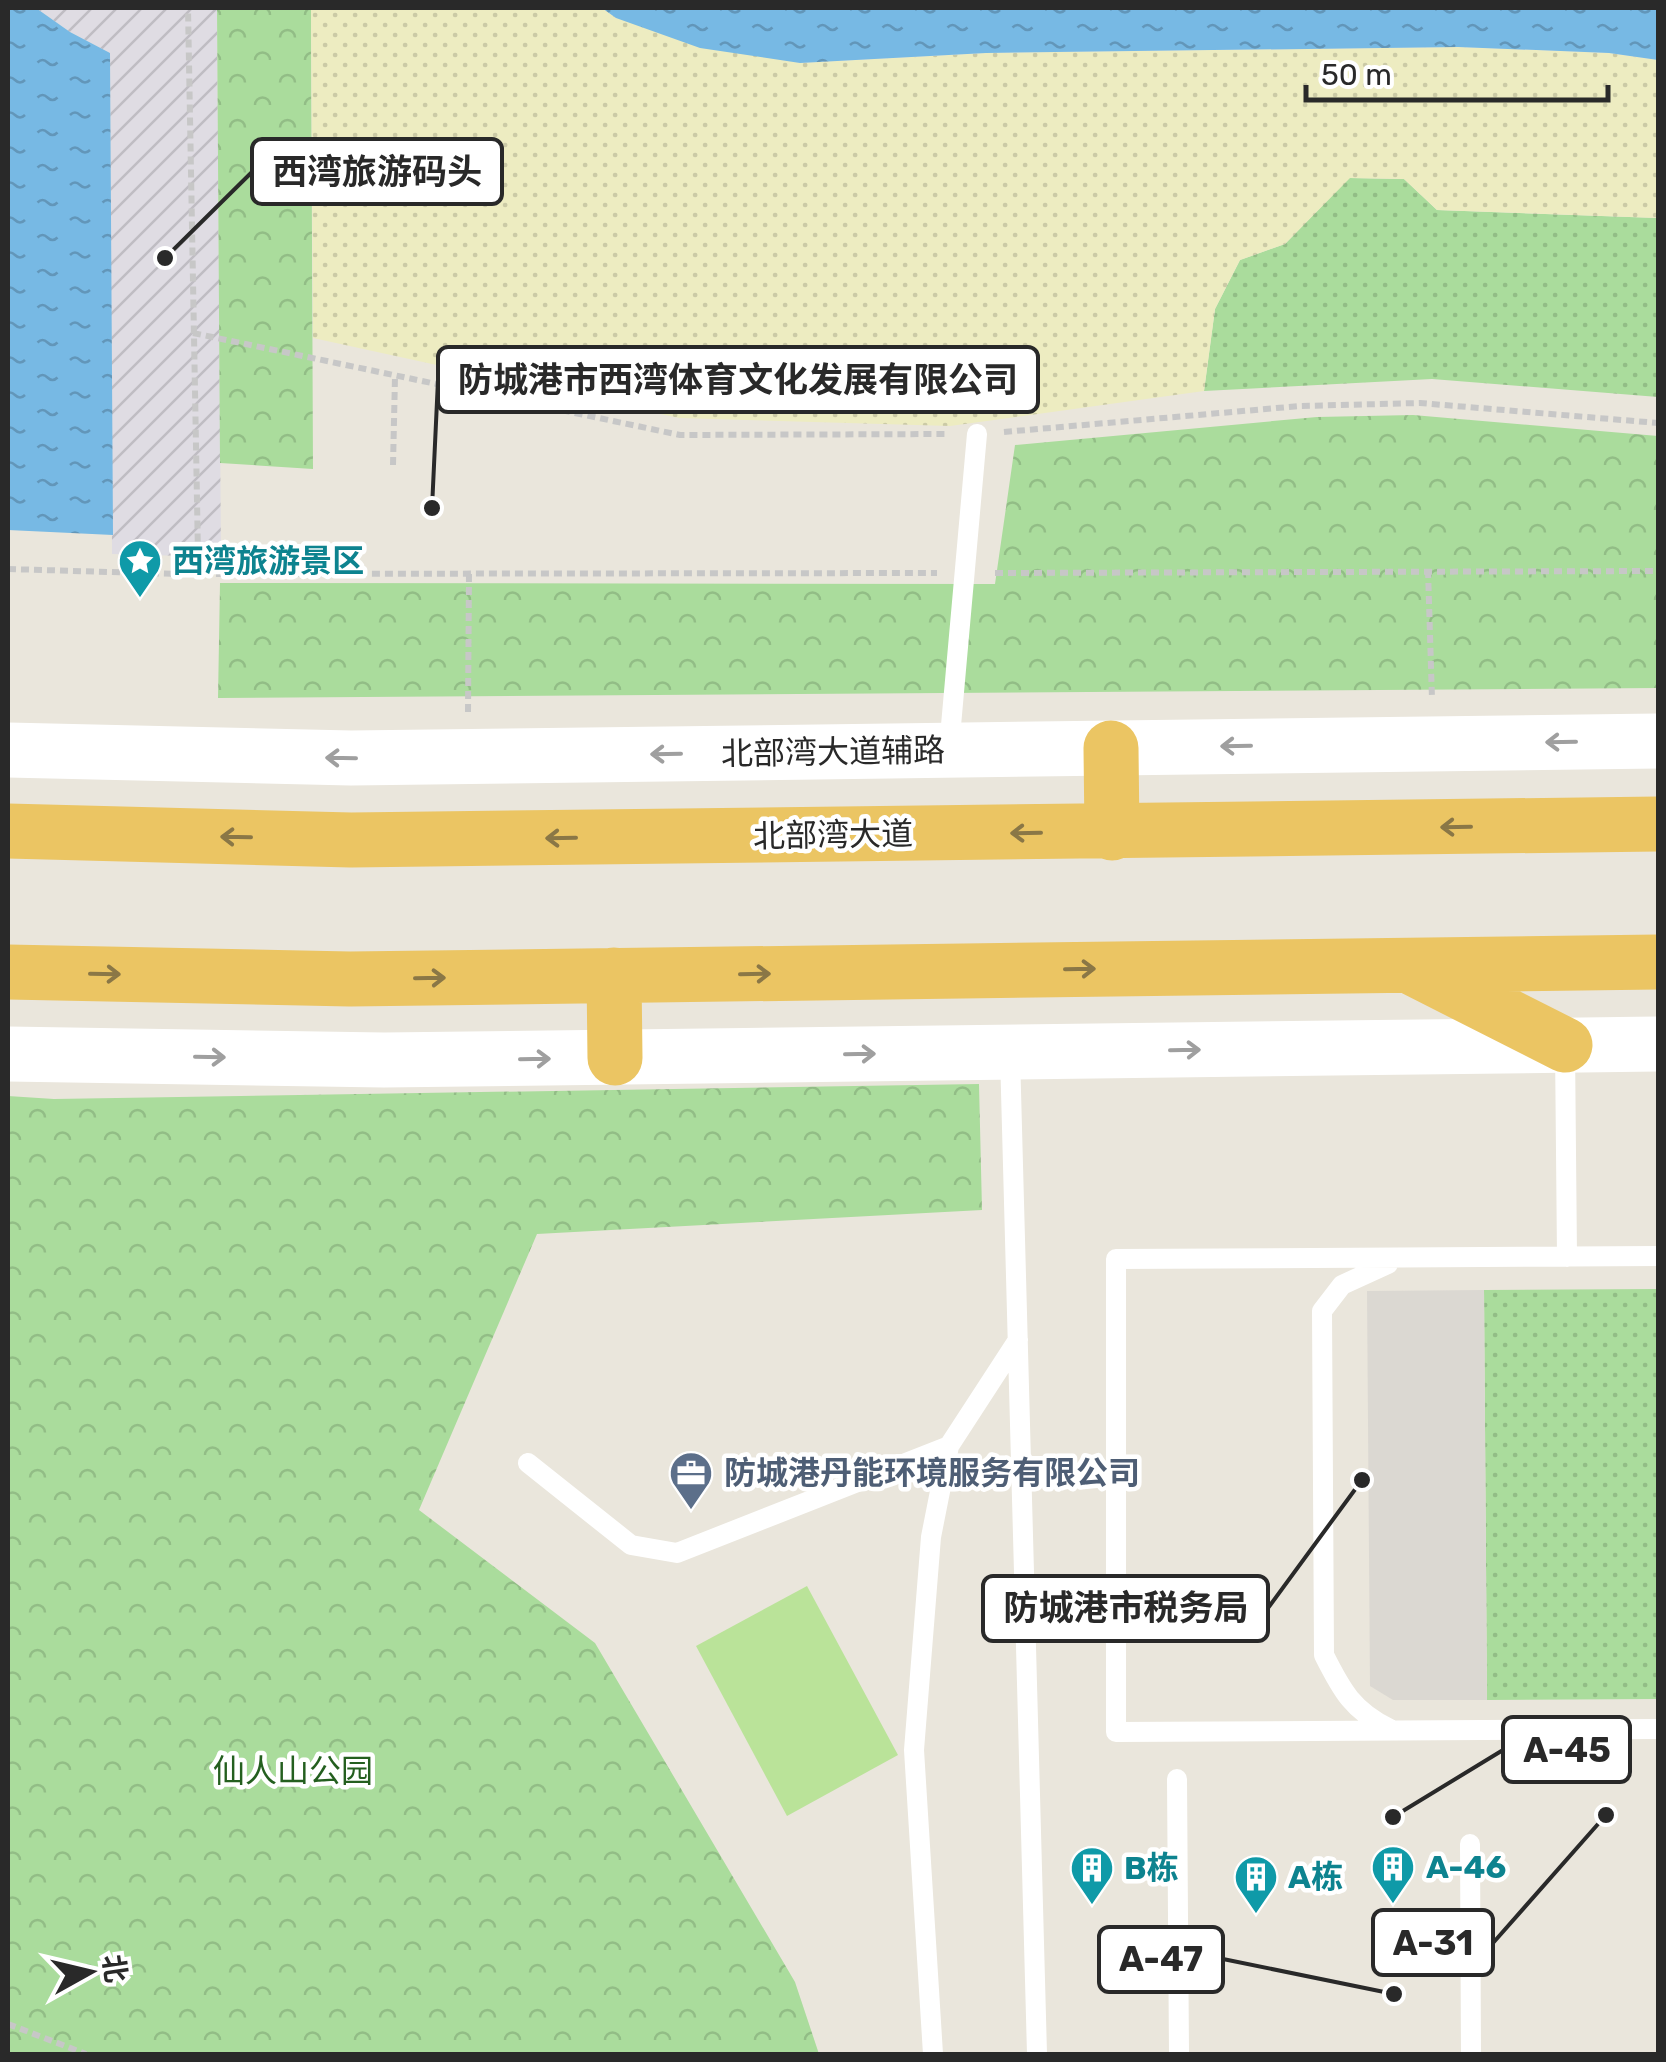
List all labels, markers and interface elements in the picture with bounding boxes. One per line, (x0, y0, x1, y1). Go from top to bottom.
scale bar (1306, 40, 1608, 102)
text: 50 m (1321, 57, 1392, 93)
callout: 西湾旅游码头 (252, 139, 502, 204)
text: 西湾旅游码头 (272, 151, 482, 193)
callout: 防城港市西湾体育文化发展有限公司 (438, 347, 1038, 412)
text: 防城港市西湾体育文化发展有限公司 (458, 359, 1018, 401)
place icon: 西湾旅游景区 (117, 538, 163, 599)
place label: 西湾旅游景区 (172, 542, 364, 580)
street label: 北部湾大道辅路 (721, 731, 945, 773)
one-way arrow (1546, 732, 1578, 752)
one-way arrow (1221, 737, 1253, 756)
one-way arrow (651, 744, 684, 764)
one-way arrow (326, 748, 358, 767)
street label: 北部湾大道 (753, 815, 913, 855)
one-way arrow (1441, 818, 1474, 836)
one-way arrow (1011, 824, 1043, 843)
one-way arrow (221, 827, 253, 846)
one-way arrow (546, 828, 578, 848)
one-way arrow (1063, 960, 1095, 979)
one-way arrow (88, 964, 120, 984)
one-way arrow (738, 964, 770, 983)
one-way arrow (412, 968, 445, 988)
one-way arrow (1168, 1040, 1200, 1060)
one-way arrow (842, 1044, 875, 1064)
one-way arrow (193, 1048, 225, 1067)
one-way arrow (518, 1049, 550, 1068)
office icon: 防城港丹能环境服务有限公司 (668, 1450, 714, 1511)
place label: 防城港丹能环境服务有限公司 (724, 1454, 1140, 1492)
callout: 防城港市税务局 (983, 1576, 1268, 1641)
text: 防城港市税务局 (1003, 1587, 1249, 1629)
callout: A-45 (1503, 1717, 1630, 1782)
text: A-45 (1523, 1729, 1611, 1771)
park label: 仙人山公园 (213, 1752, 373, 1790)
building icon: A-46 (1370, 1844, 1416, 1905)
building icon: B栋 (1069, 1845, 1115, 1906)
place label: A-46 (1426, 1848, 1506, 1886)
place label: B栋 (1124, 1849, 1179, 1887)
building icon: A栋 (1233, 1854, 1279, 1915)
place label: A栋 (1288, 1858, 1343, 1896)
callout: A-31 (1373, 1910, 1493, 1975)
north arrow (40, 1922, 140, 2022)
text: A-31 (1393, 1922, 1473, 1964)
callout: A-47 (1099, 1927, 1223, 1992)
text: A-47 (1119, 1938, 1203, 1980)
text: 北 (96, 1952, 133, 1985)

